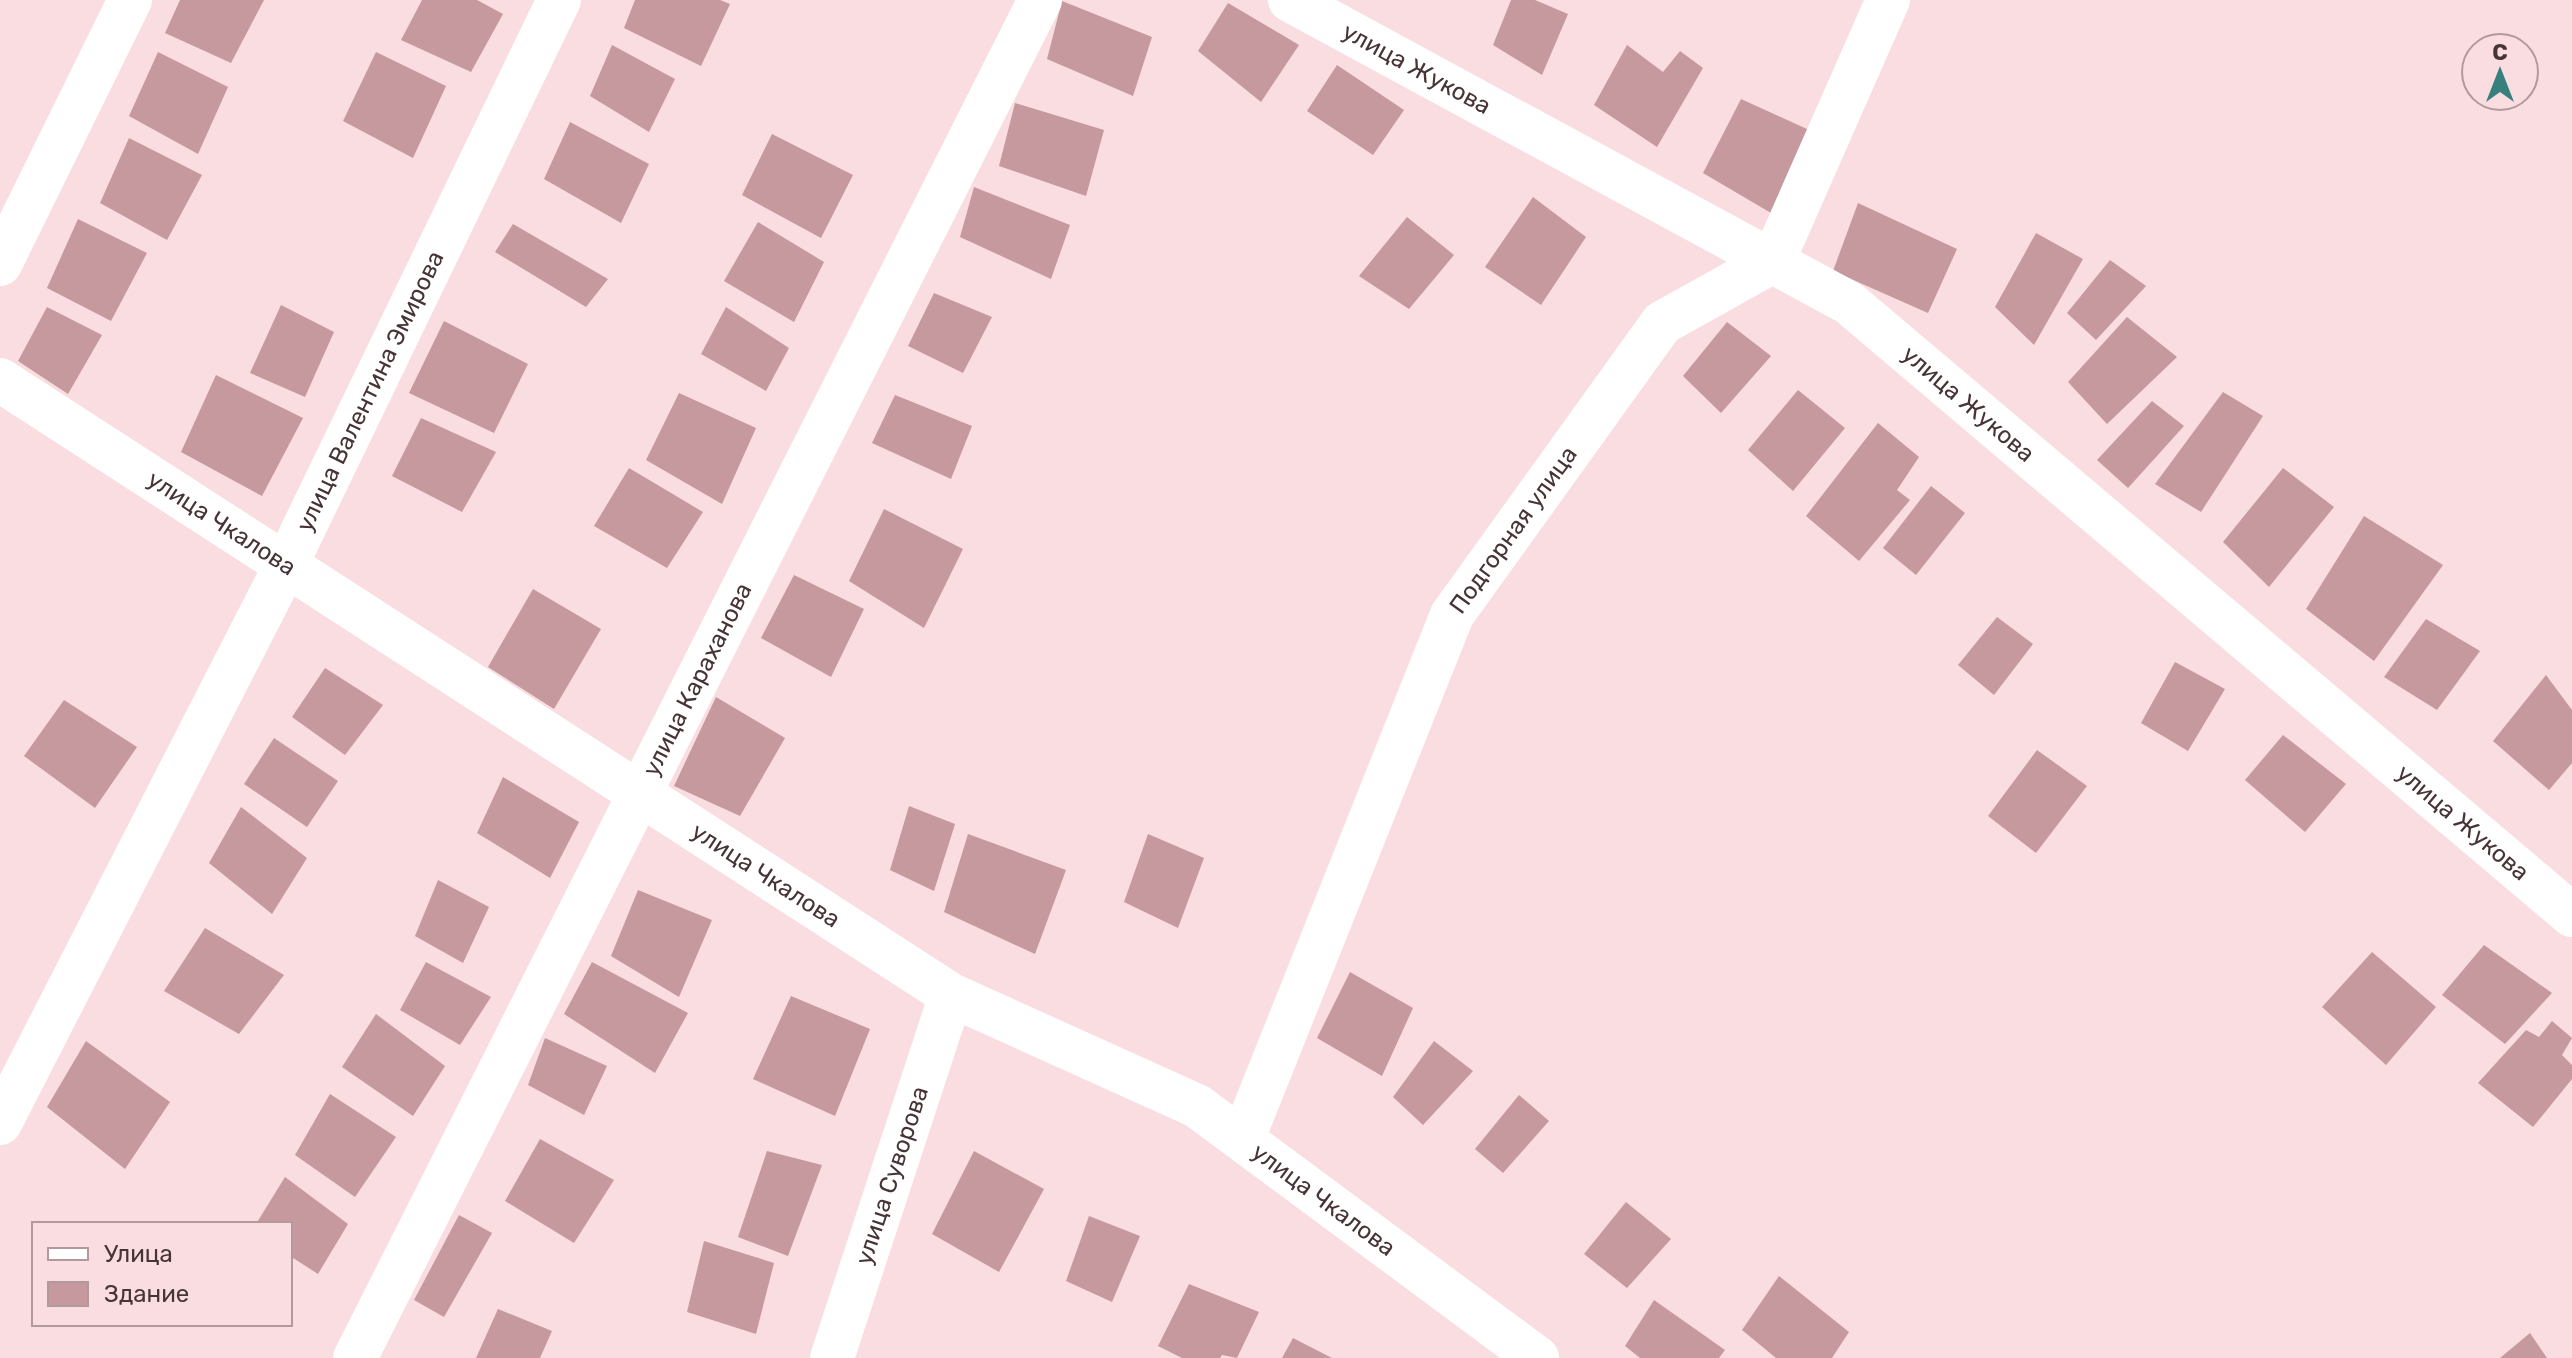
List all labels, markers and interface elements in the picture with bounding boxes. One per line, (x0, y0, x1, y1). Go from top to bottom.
street label: улица Жукова (1338, 17, 1496, 120)
north arrow (2460, 32, 2540, 112)
text: С (2492, 39, 2508, 66)
street label: улица Валентина Эмирова (290, 246, 450, 536)
street label: улица Жукова (1896, 340, 2040, 468)
street label: Подгорная улица (1444, 441, 1583, 619)
street label: улица Чкалова (142, 465, 301, 582)
street label: улица Караханова (637, 578, 758, 781)
street label: улица Жукова (2391, 759, 2535, 886)
street label: улица Чкалова (686, 817, 845, 933)
street label: улица Суворова (850, 1083, 934, 1268)
street label: улица Чкалова (1246, 1138, 1401, 1262)
legend (32, 1222, 292, 1326)
text: Улица (104, 1240, 173, 1268)
text: Здание (104, 1280, 189, 1308)

